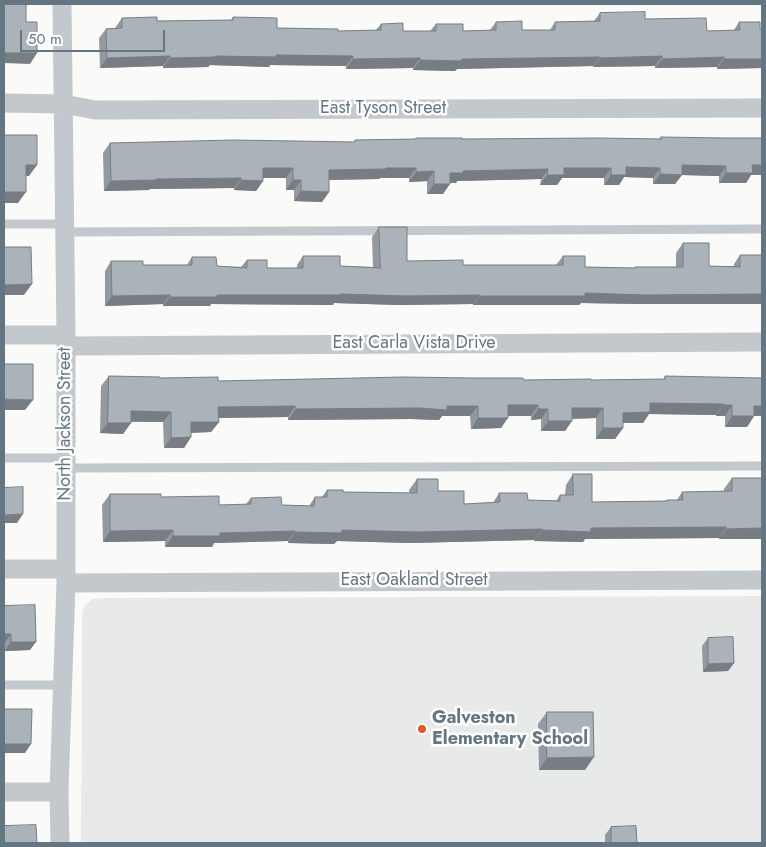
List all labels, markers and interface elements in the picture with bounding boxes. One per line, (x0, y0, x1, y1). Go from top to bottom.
scale bar (22, 20, 168, 52)
text: 50 m (28, 28, 62, 50)
street label: East Tyson Street (320, 98, 446, 120)
street label: East Carla Vista Drive (332, 333, 496, 355)
street label: North Jackson Street (55, 347, 77, 501)
street label: East Oakland Street (340, 570, 488, 592)
place label: Galveston Elementary School (432, 708, 588, 751)
marker: Galveston Elementary School (416, 723, 428, 735)

